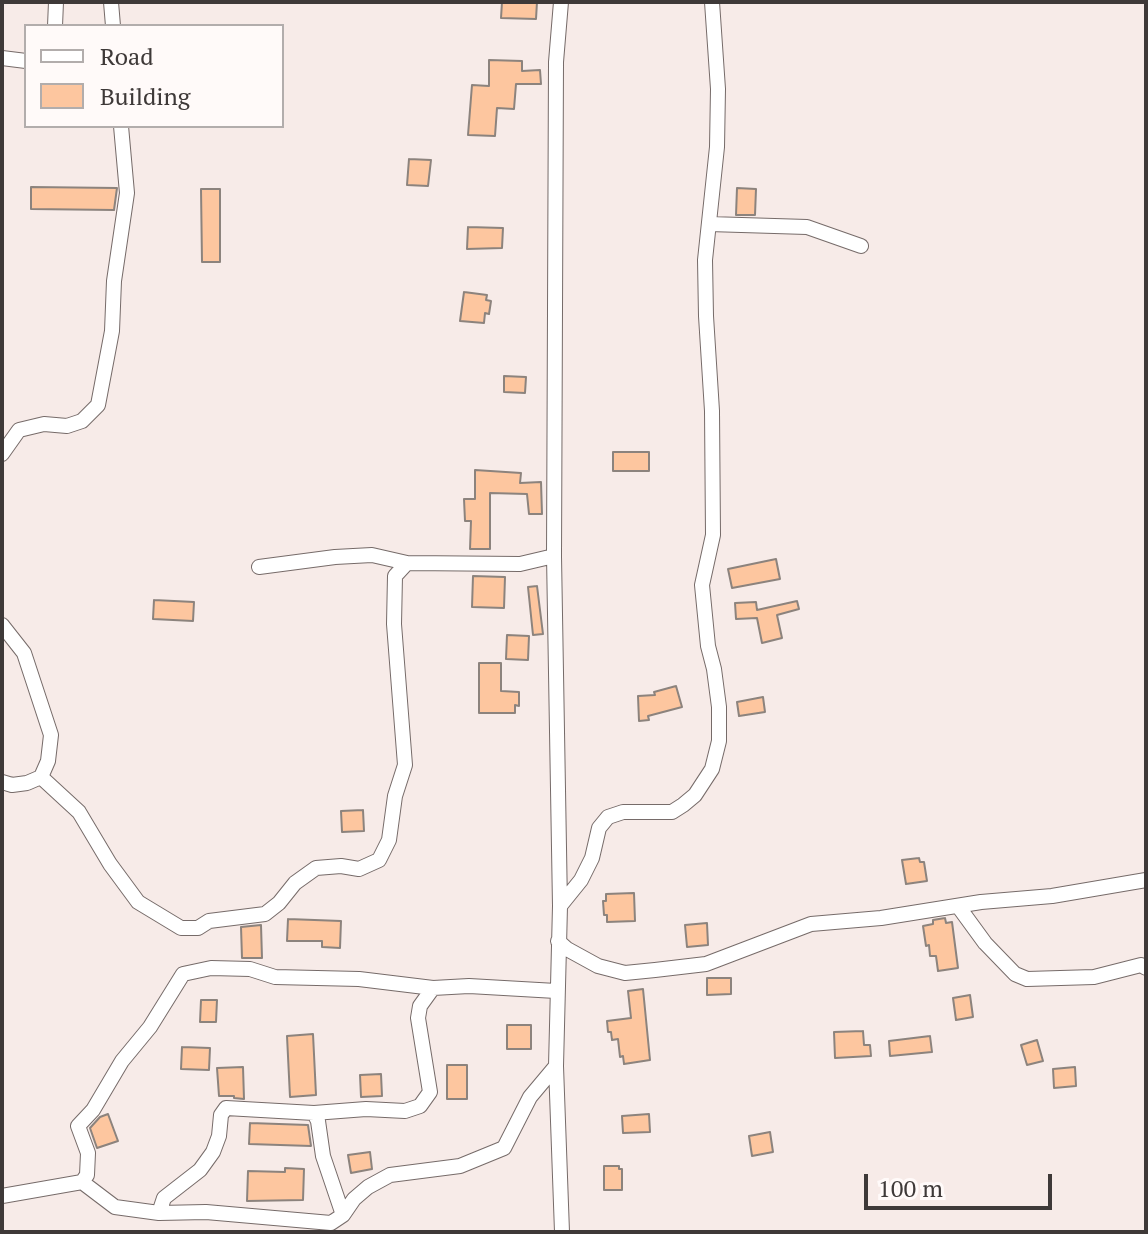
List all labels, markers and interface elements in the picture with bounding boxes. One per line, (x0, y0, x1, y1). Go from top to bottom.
legend (24, 24, 284, 128)
text: Road (100, 40, 154, 72)
text: Building (100, 80, 190, 112)
scale bar (868, 1158, 1056, 1208)
text: 100 m (878, 1172, 943, 1204)

